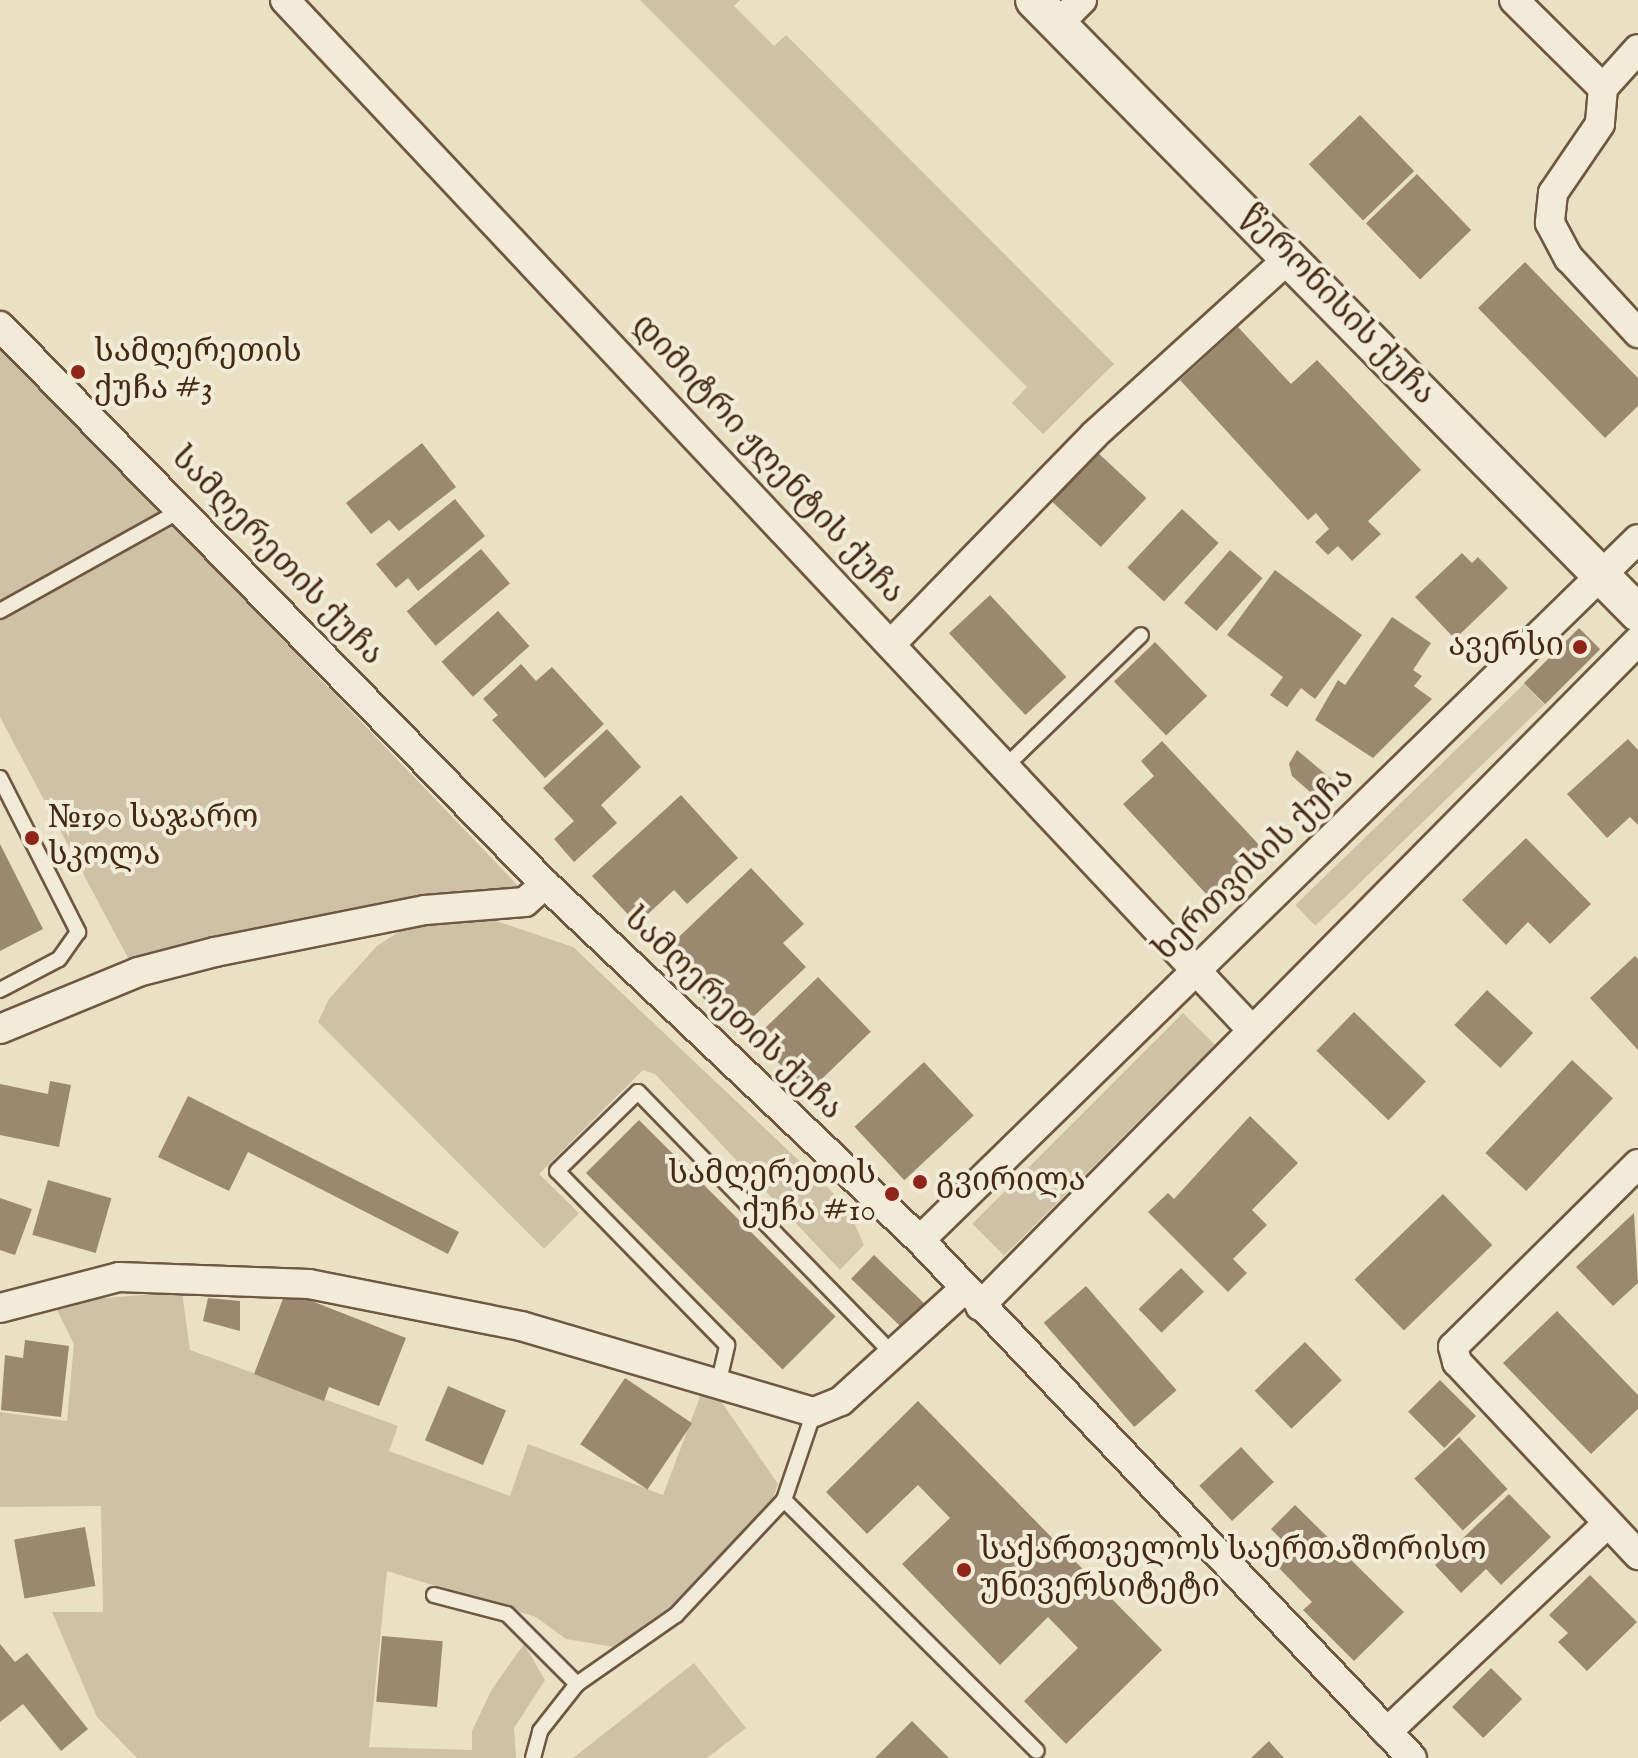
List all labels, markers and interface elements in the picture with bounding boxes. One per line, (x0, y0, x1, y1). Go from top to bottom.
street label: წერონისის ქუჩა (1232, 198, 1442, 414)
street label: დიმიტრი ჟღენტის ქუჩა (623, 307, 911, 613)
place label: სამღერეთის ქუჩა #3 (94, 335, 302, 410)
marker: სამღერეთის ქუჩა #3 (69, 363, 87, 381)
street label: სამღერეთის ქუჩა (162, 440, 390, 674)
place label: ავერსი (1448, 628, 1564, 666)
marker: ავერსი (1571, 638, 1589, 656)
street label: ხერთვისის ქუჩა (1147, 759, 1363, 971)
place label: №190 საჯარო სკოლა (48, 801, 258, 876)
marker: №190 საჯარო სკოლა (23, 829, 41, 847)
street label: სამღერეთის ქუჩა (615, 901, 849, 1129)
place label: სამღერეთის ქუჩა #10 (668, 1157, 876, 1232)
place label: გვირილა (936, 1163, 1086, 1201)
marker: გვირილა (911, 1173, 929, 1191)
marker: სამღერეთის ქუჩა #10 (883, 1185, 901, 1203)
place label: საქართველოს საერთაშორისო უნივერსიტეტი (980, 1533, 1487, 1608)
marker: საქართველოს საერთაშორისო უნივერსიტეტი (955, 1561, 973, 1579)

